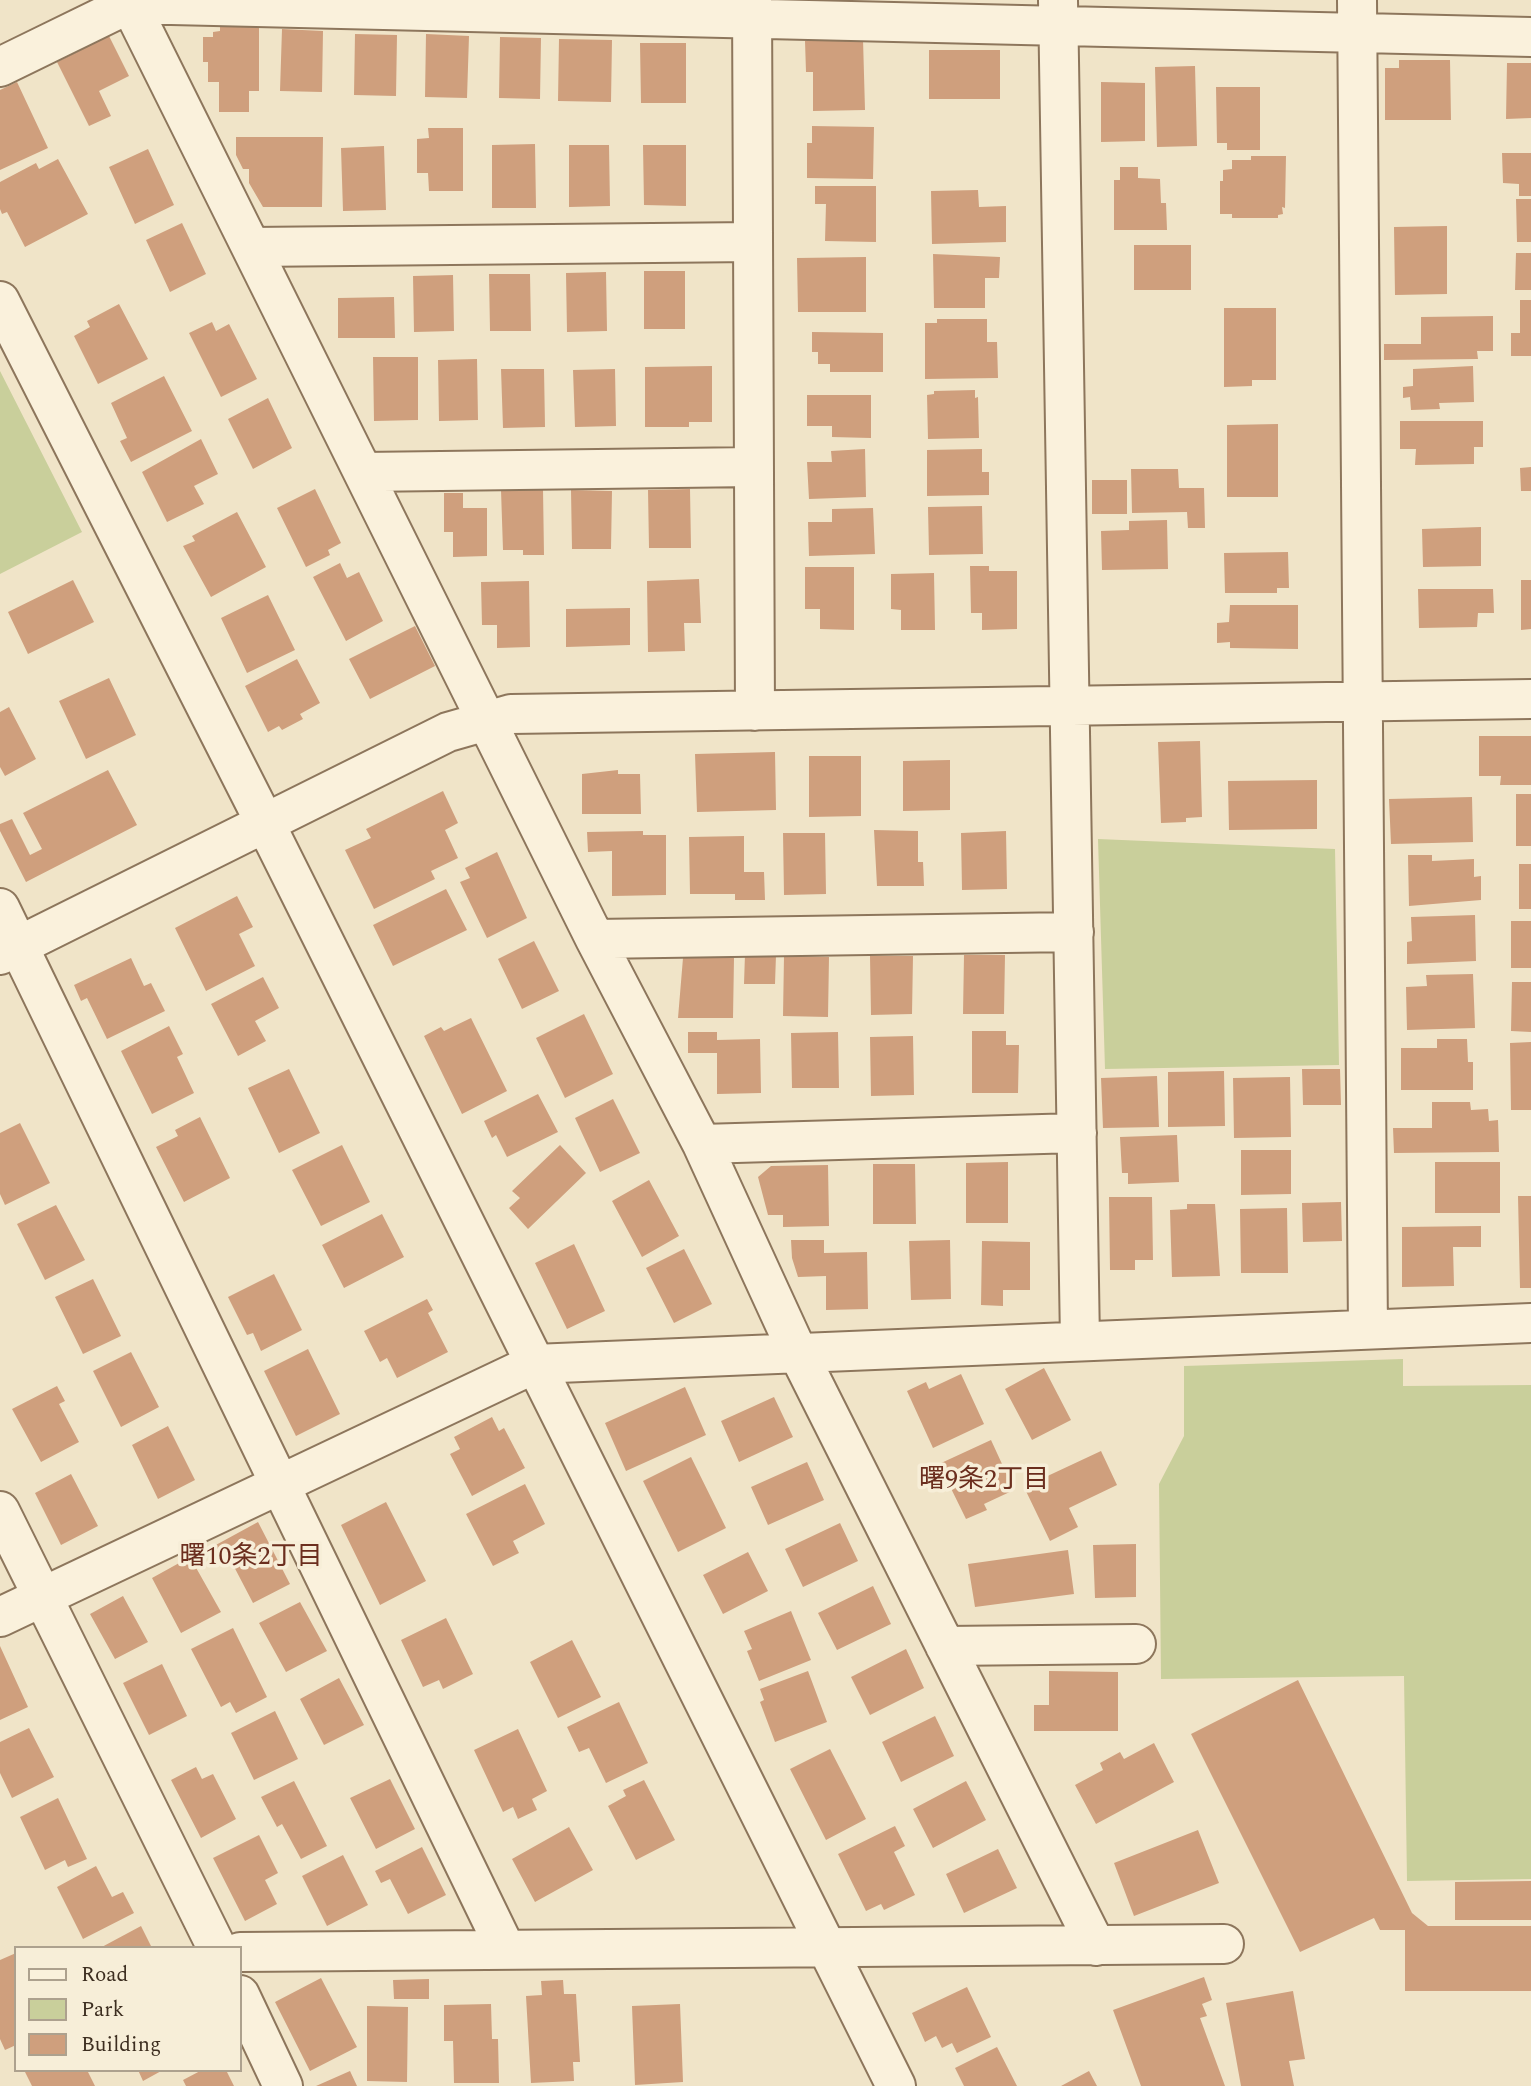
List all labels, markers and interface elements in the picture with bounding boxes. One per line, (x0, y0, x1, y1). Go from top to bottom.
district label: 曙9条2丁目 (919, 1466, 1049, 1498)
district label: 曙10条2丁目 (180, 1543, 322, 1575)
legend (14, 1946, 242, 2072)
text: Road (81, 1959, 128, 1991)
text: Park (81, 1994, 124, 2026)
text: Building (81, 2029, 161, 2061)

